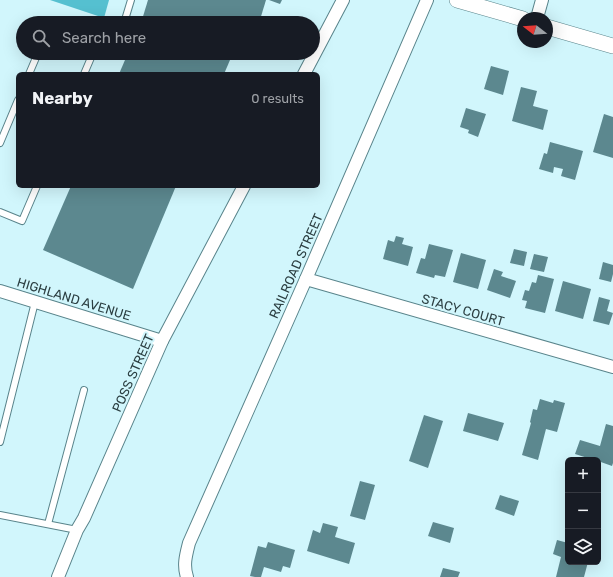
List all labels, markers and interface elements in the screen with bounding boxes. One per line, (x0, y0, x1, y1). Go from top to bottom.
north arrow (517, 12, 553, 48)
search box (16, 16, 320, 60)
icon: search (30, 27, 52, 49)
text: Search here (62, 29, 146, 47)
text: Nearby (32, 88, 93, 108)
text: 0 results (251, 91, 304, 106)
street label: RAILROAD STREET (266, 211, 326, 321)
street label: HIGHLAND AVENUE (15, 275, 133, 324)
street label: STACY COURT (420, 291, 506, 329)
street label: POSS STREET (109, 331, 157, 414)
map controls (565, 457, 601, 565)
button: + (565, 457, 601, 493)
button: − (565, 493, 601, 529)
button: layers (565, 529, 601, 565)

